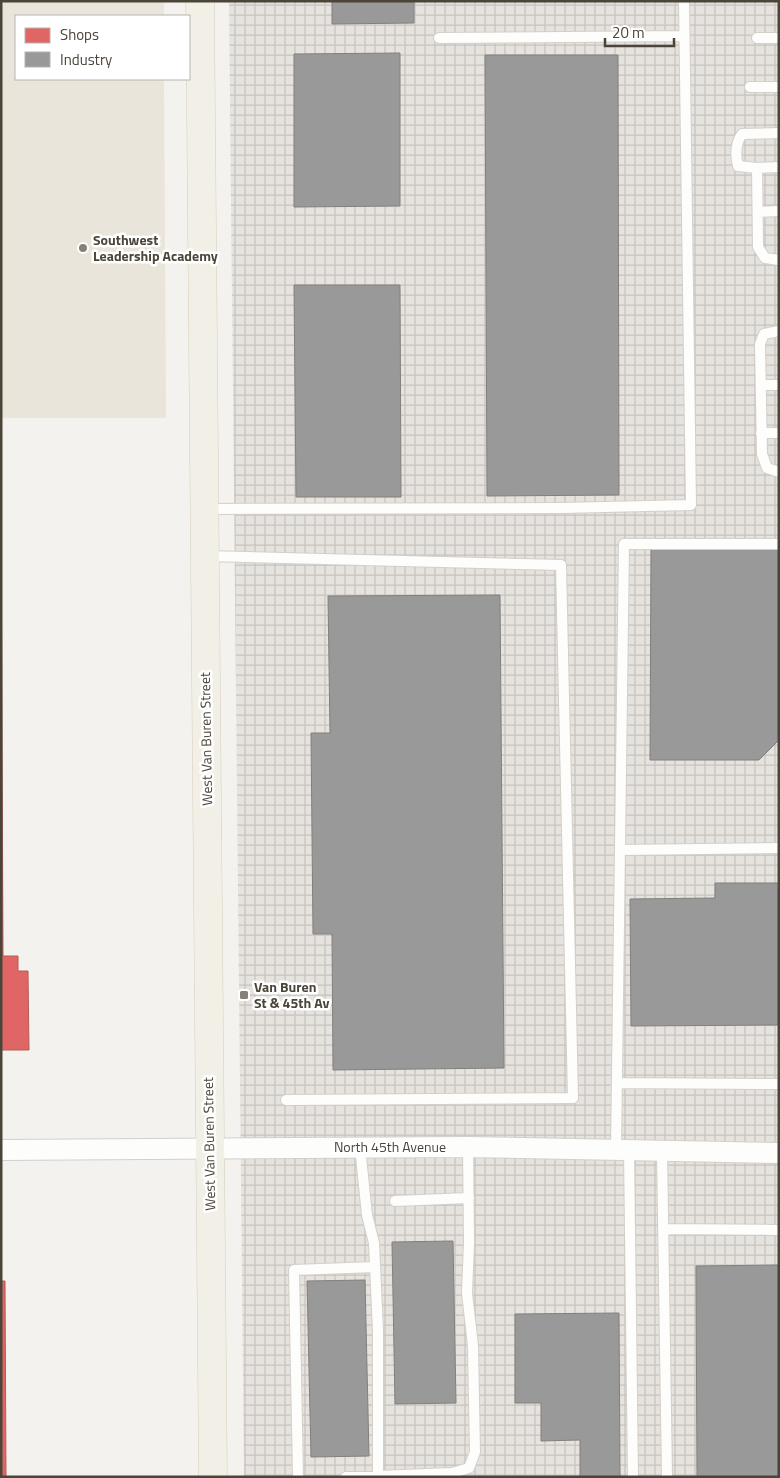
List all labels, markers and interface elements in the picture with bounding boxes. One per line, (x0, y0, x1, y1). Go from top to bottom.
legend (15, 15, 190, 80)
scale bar (605, 15, 674, 47)
text: 20 m (612, 21, 645, 44)
text: Shops (60, 23, 99, 46)
text: Industry (60, 48, 112, 71)
place label: Southwest Leadership Academy (93, 229, 218, 266)
marker: Southwest Leadership Academy (77, 242, 89, 254)
street label: West Van Buren Street (194, 672, 217, 806)
place label: Van Buren St & 45th Av (254, 976, 329, 1013)
marker: Van Buren St & 45th Av (238, 989, 250, 1001)
street label: West Van Buren Street (197, 1077, 220, 1211)
street label: North 45th Avenue (334, 1136, 446, 1157)

